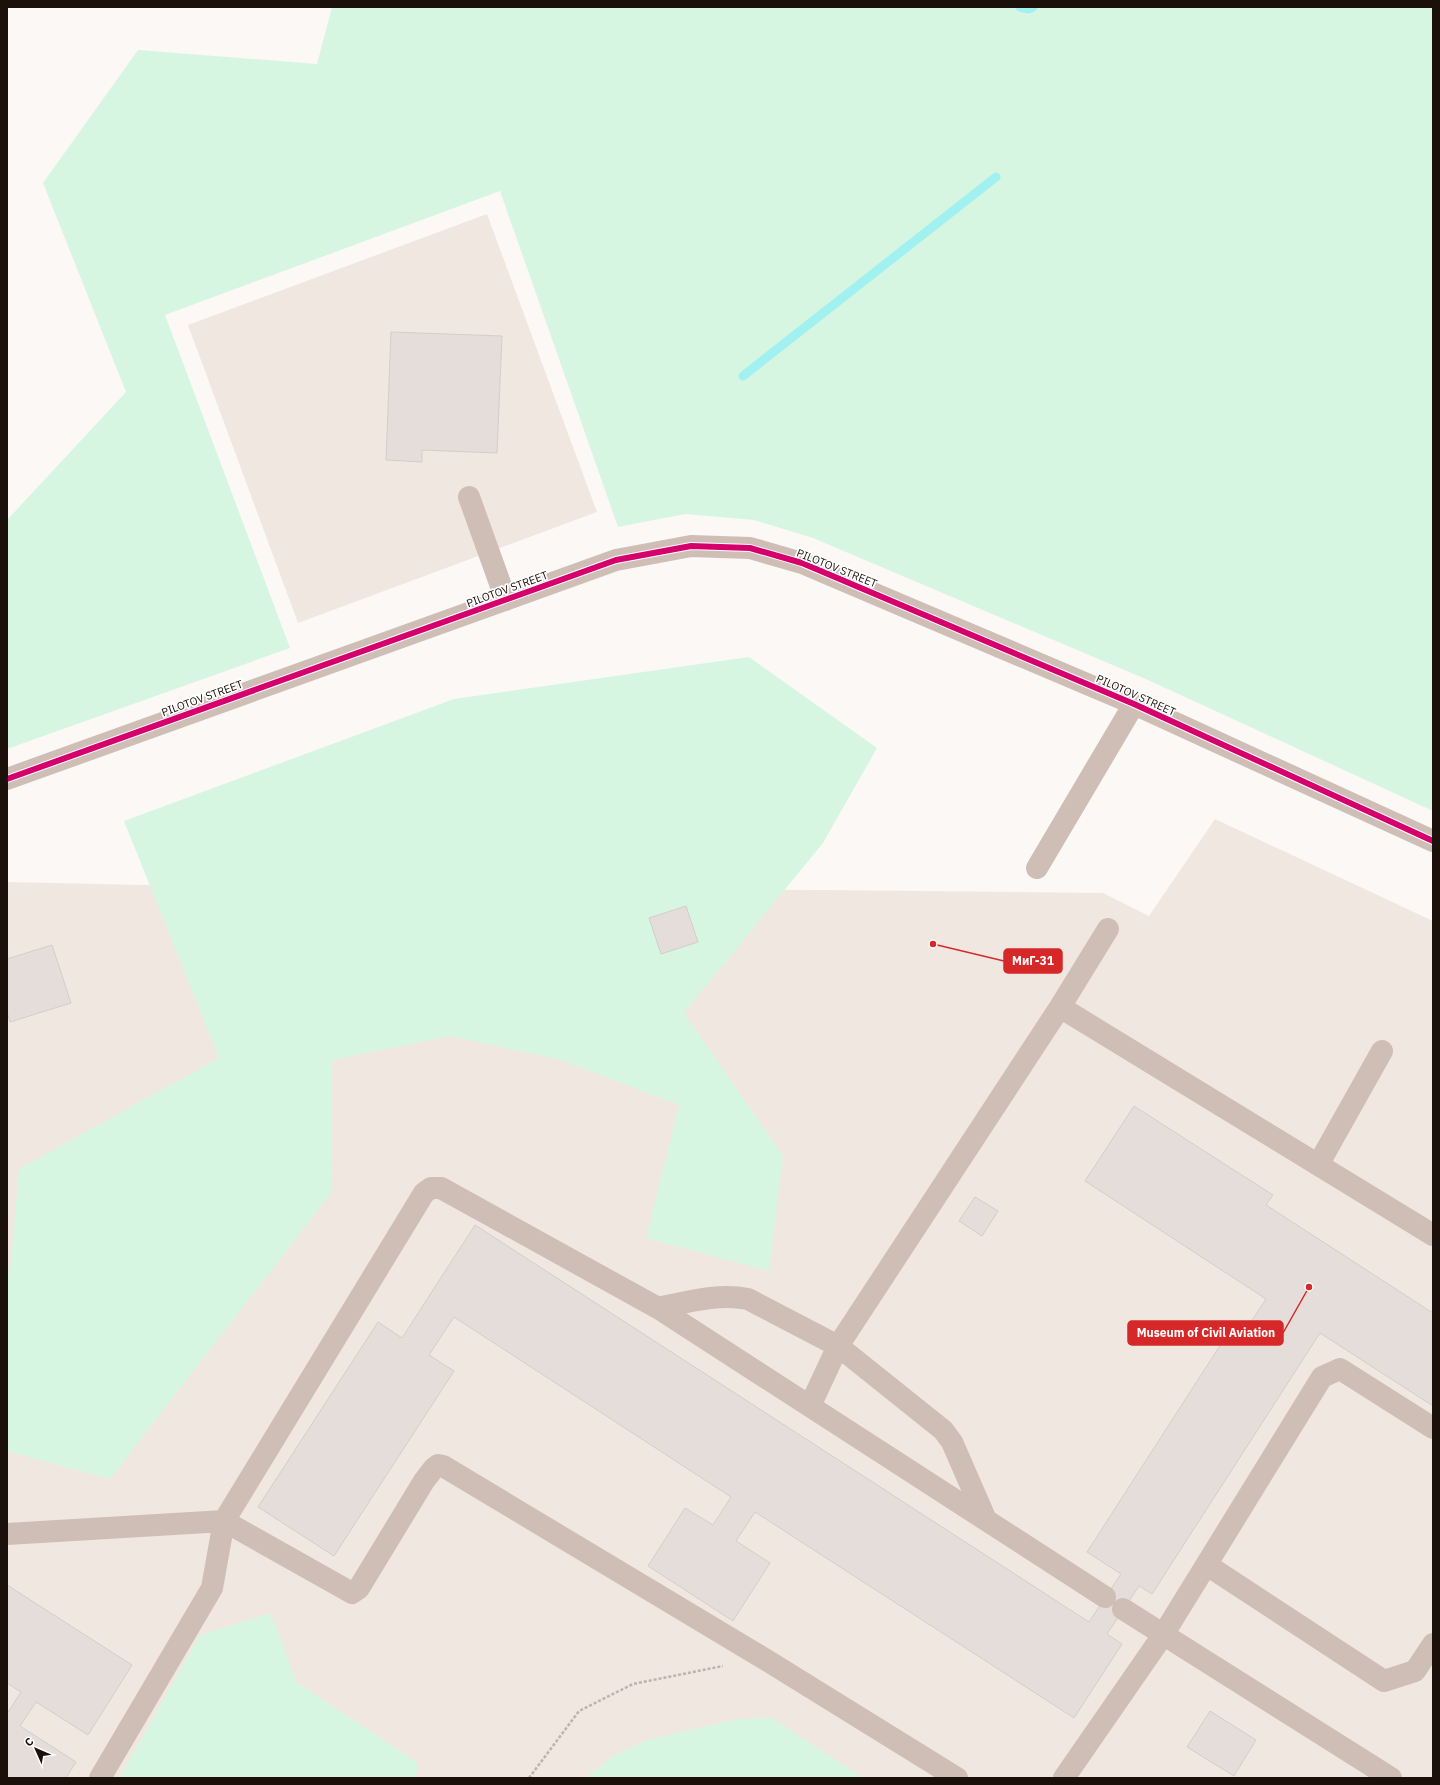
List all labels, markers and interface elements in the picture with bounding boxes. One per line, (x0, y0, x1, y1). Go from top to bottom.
street label: PILOTOV STREET (795, 545, 880, 591)
street label: PILOTOV STREET (464, 568, 550, 610)
street label: PILOTOV STREET (1094, 671, 1179, 719)
street label: PILOTOV STREET (159, 677, 245, 719)
callout: МиГ-31 (1004, 949, 1062, 973)
text: МиГ-31 (1012, 953, 1054, 968)
callout: Museum of Civil Aviation (1128, 1321, 1283, 1345)
text: Museum of Civil Aviation (1137, 1325, 1275, 1340)
north arrow (16, 1729, 56, 1769)
text: С (21, 1734, 36, 1749)

